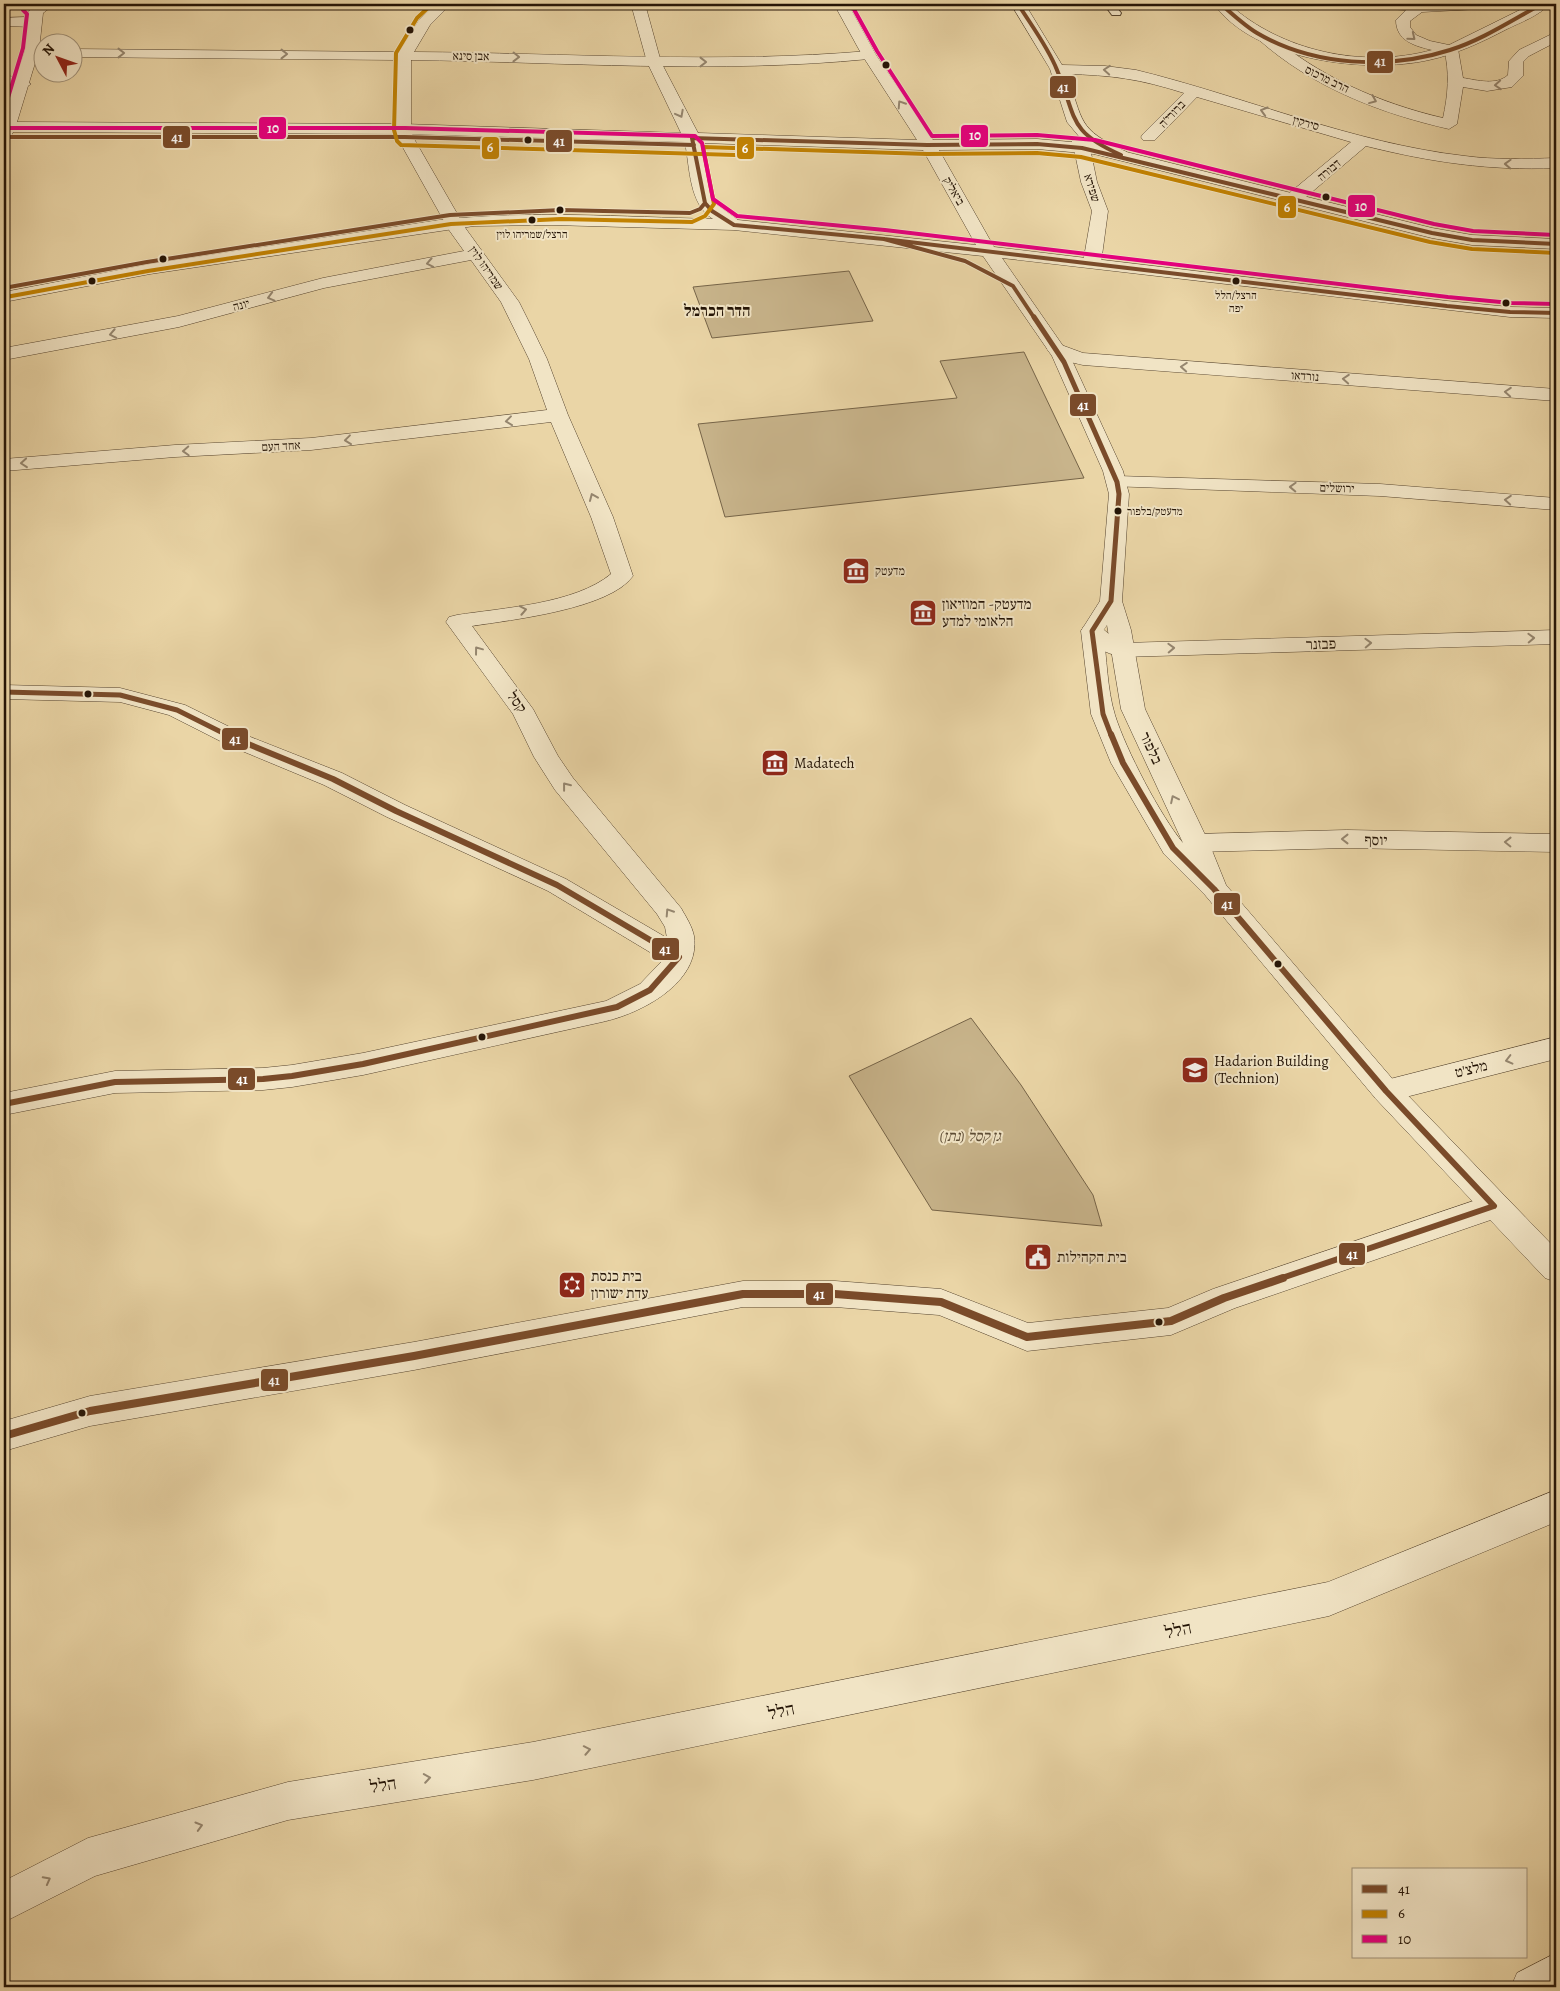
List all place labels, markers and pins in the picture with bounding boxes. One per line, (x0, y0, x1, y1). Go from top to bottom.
unlabelled marker (405, 25, 415, 35)
unlabelled marker (881, 60, 891, 70)
unlabelled marker (523, 135, 533, 145)
unlabelled marker (1321, 192, 1331, 202)
unlabelled marker (555, 205, 565, 215)
marker: הרצל/שמריהו לוין (527, 215, 537, 225)
place label: הרצל/שמריהו לוין (496, 227, 568, 242)
unlabelled marker (158, 254, 168, 264)
unlabelled marker (87, 276, 97, 286)
marker: הרצל/הלל יפה (1231, 276, 1241, 286)
place label: הרצל/הלל יפה (1215, 288, 1257, 316)
unlabelled marker (1501, 298, 1511, 308)
place label: מדעטק/בלפור (1127, 504, 1183, 519)
marker: מדעטק/בלפור (1113, 506, 1123, 516)
museum icon: מדעטק (841, 556, 871, 586)
place label: מדעטק (875, 563, 905, 579)
place label: מדעטק- המוזיאון הלאומי למדע (942, 594, 1032, 631)
museum icon: מדעטק- המוזיאון הלאומי למדע (908, 598, 938, 628)
unlabelled marker (83, 689, 93, 699)
museum icon: Madatech (760, 748, 790, 778)
place label: Madatech (794, 753, 855, 773)
unlabelled marker (1273, 959, 1283, 969)
unlabelled marker (477, 1032, 487, 1042)
place label: Hadarion Building (Technion) (1214, 1051, 1329, 1088)
school or university icon: Hadarion Building (Technion) (1180, 1055, 1210, 1085)
public building icon: בית הקהילות (1023, 1242, 1053, 1272)
place label: בית הקהילות (1057, 1247, 1127, 1267)
place label: בית כנסת עדת ישורון (591, 1266, 648, 1303)
synagogue icon: בית כנסת עדת ישורון (557, 1270, 587, 1300)
unlabelled marker (1154, 1317, 1164, 1327)
unlabelled marker (77, 1408, 87, 1418)

